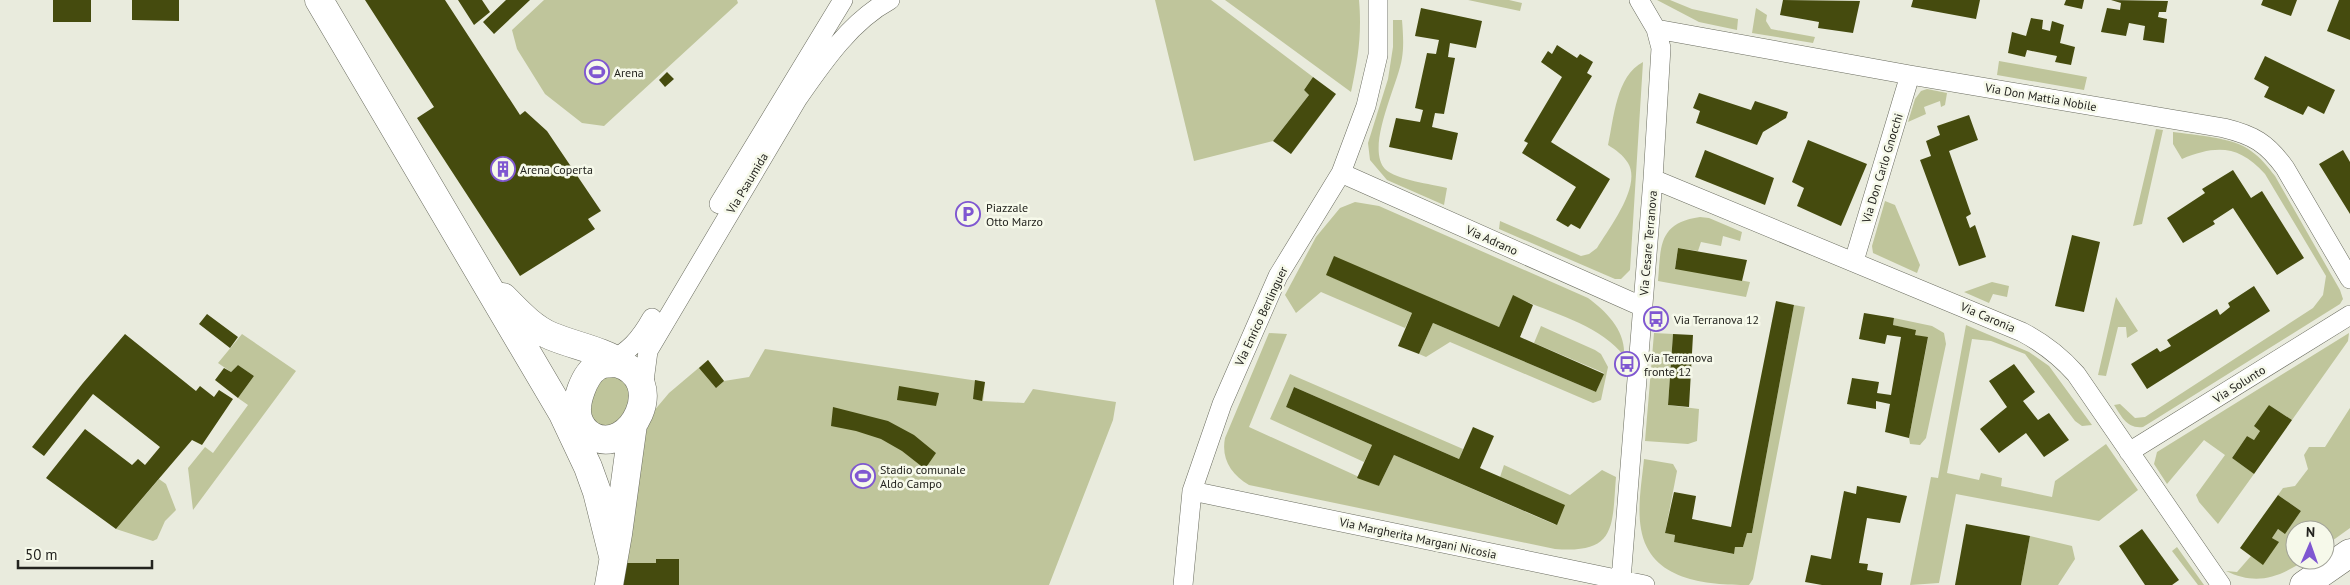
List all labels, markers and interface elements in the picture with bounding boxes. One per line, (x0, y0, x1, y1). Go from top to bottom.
sports icon: Arena (584, 59, 610, 85)
place label: Arena (614, 65, 644, 80)
street label: Via Don Mattia Nobile (1983, 80, 2098, 114)
street label: Via Don Carlo Gnocchi (1858, 111, 1906, 226)
street label: Via Psaumida (722, 150, 771, 217)
building icon: Arena Coperta (490, 156, 516, 182)
place label: Arena Coperta (520, 162, 593, 177)
street label: Via Cesare Terranova (1636, 190, 1660, 297)
place label: Piazzale Otto Marzo (986, 200, 1043, 229)
parking icon: Piazzale Otto Marzo (955, 201, 981, 227)
street label: Via Adrano (1463, 221, 1520, 258)
street label: Via Enrico Berlinguer (1231, 264, 1291, 369)
street label: Via Caronia (1957, 298, 2018, 335)
bus stop icon: Via Terranova 12 (1643, 306, 1669, 332)
place label: Via Terranova 12 (1673, 312, 1759, 327)
place label: Via Terranova fronte 12 (1643, 350, 1713, 379)
bus stop icon: Via Terranova fronte 12 (1614, 351, 1640, 377)
street label: Via Solunto (2209, 362, 2268, 406)
place label: Stadio comunale Aldo Campo (880, 462, 966, 491)
sports icon: Stadio comunale Aldo Campo (850, 463, 876, 489)
street label: Via Margherita Margani Nicosia (1337, 514, 1498, 562)
north arrow (2285, 520, 2335, 570)
text: N (2306, 523, 2315, 541)
scale bar (18, 538, 151, 570)
text: 50 m (25, 545, 58, 564)

